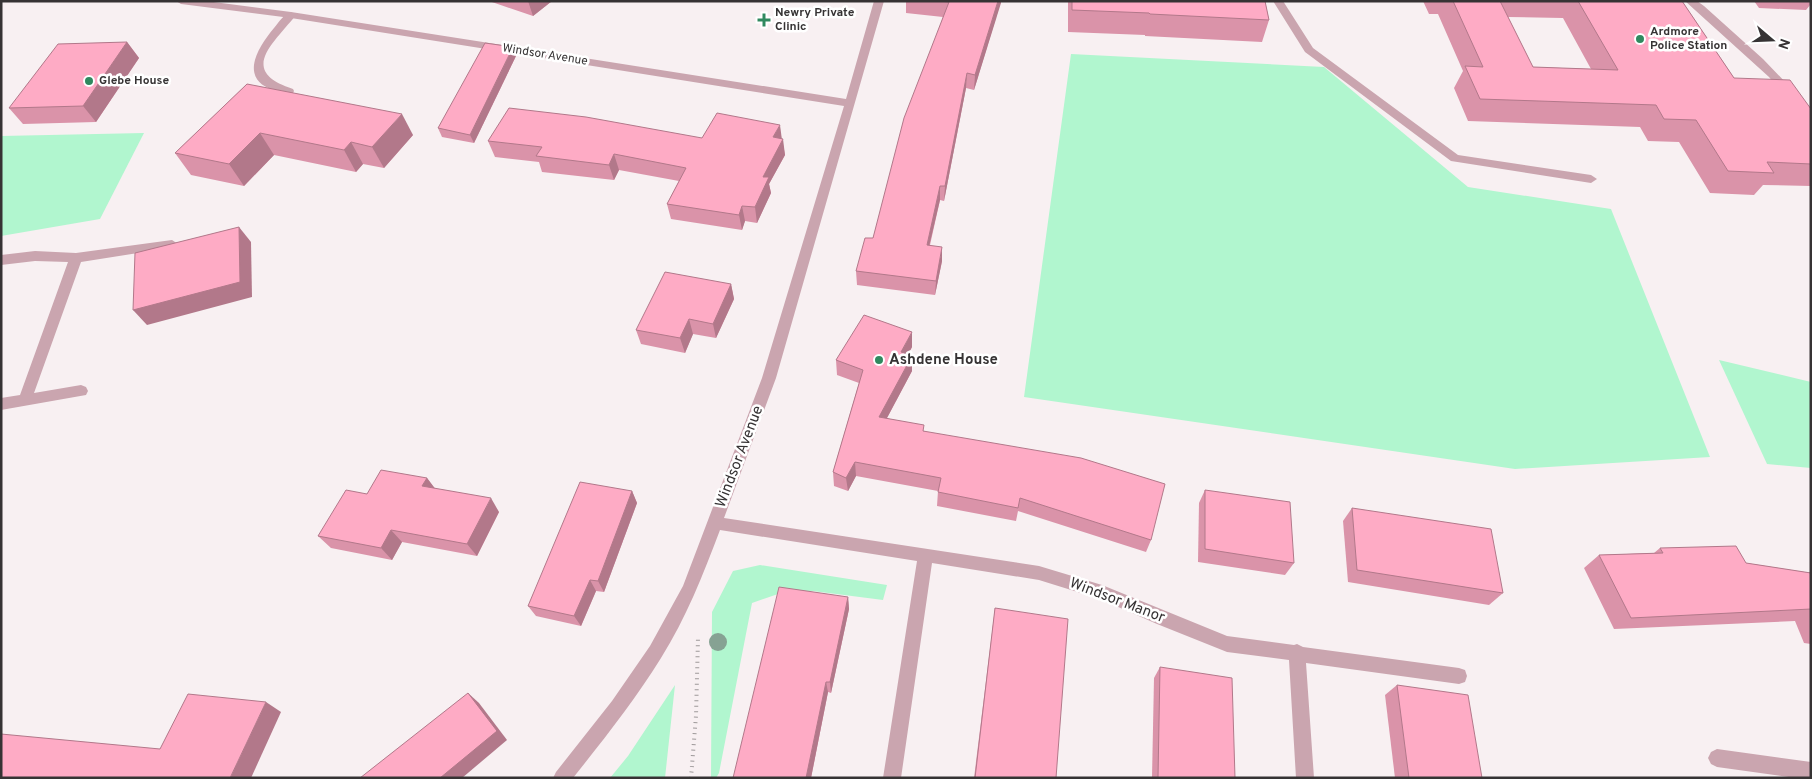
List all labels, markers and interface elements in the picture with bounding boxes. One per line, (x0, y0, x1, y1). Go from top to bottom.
place label: Newry Private Clinic (775, 5, 855, 35)
marker: Newry Private Clinic (757, 13, 771, 27)
north arrow (1747, 15, 1797, 65)
place label: Ardmore Police Station (1650, 24, 1727, 54)
marker: Ardmore Police Station (1634, 33, 1646, 45)
text: N (1773, 36, 1793, 51)
street label: Windsor Avenue (501, 40, 589, 70)
place label: Glebe House (99, 73, 169, 89)
marker: Glebe House (83, 75, 95, 87)
place label: Ashdene House (889, 351, 998, 370)
marker: Ashdene House (873, 354, 885, 366)
street label: Windsor Avenue (712, 403, 768, 511)
street label: Windsor Manor (1067, 574, 1167, 628)

